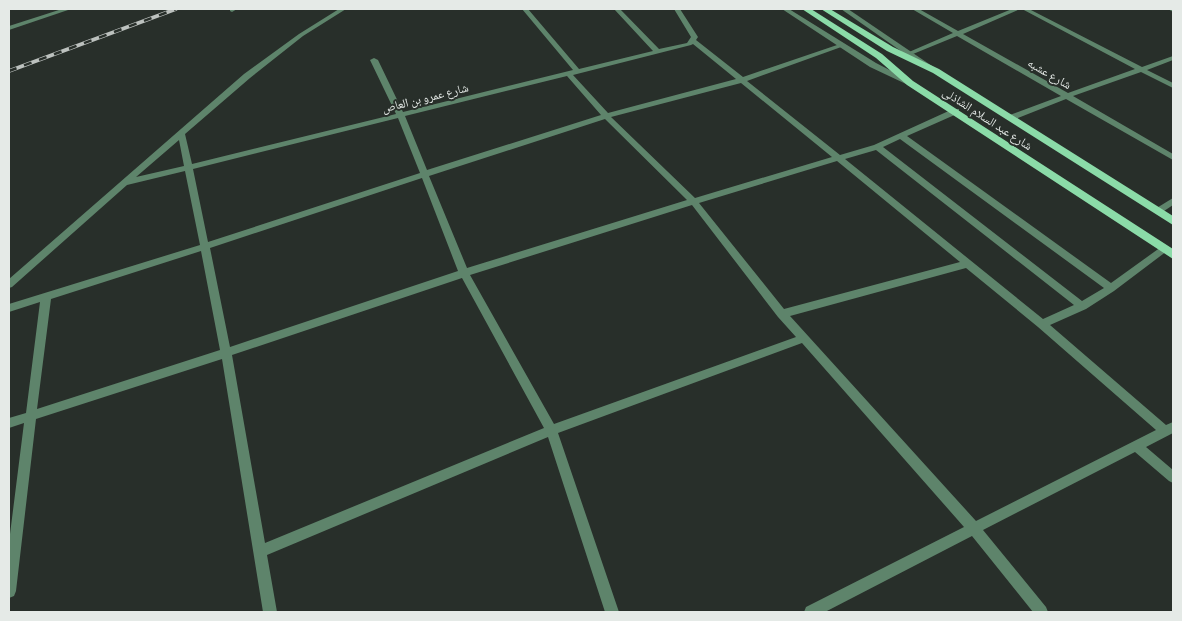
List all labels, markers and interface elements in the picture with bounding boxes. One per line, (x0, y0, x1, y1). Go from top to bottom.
street label: شارع عشبه (1025, 55, 1074, 93)
street label: شارع عمرو بن العاص (380, 79, 470, 116)
street label: شارع عبد السلام الشاذلى (940, 84, 1035, 154)

